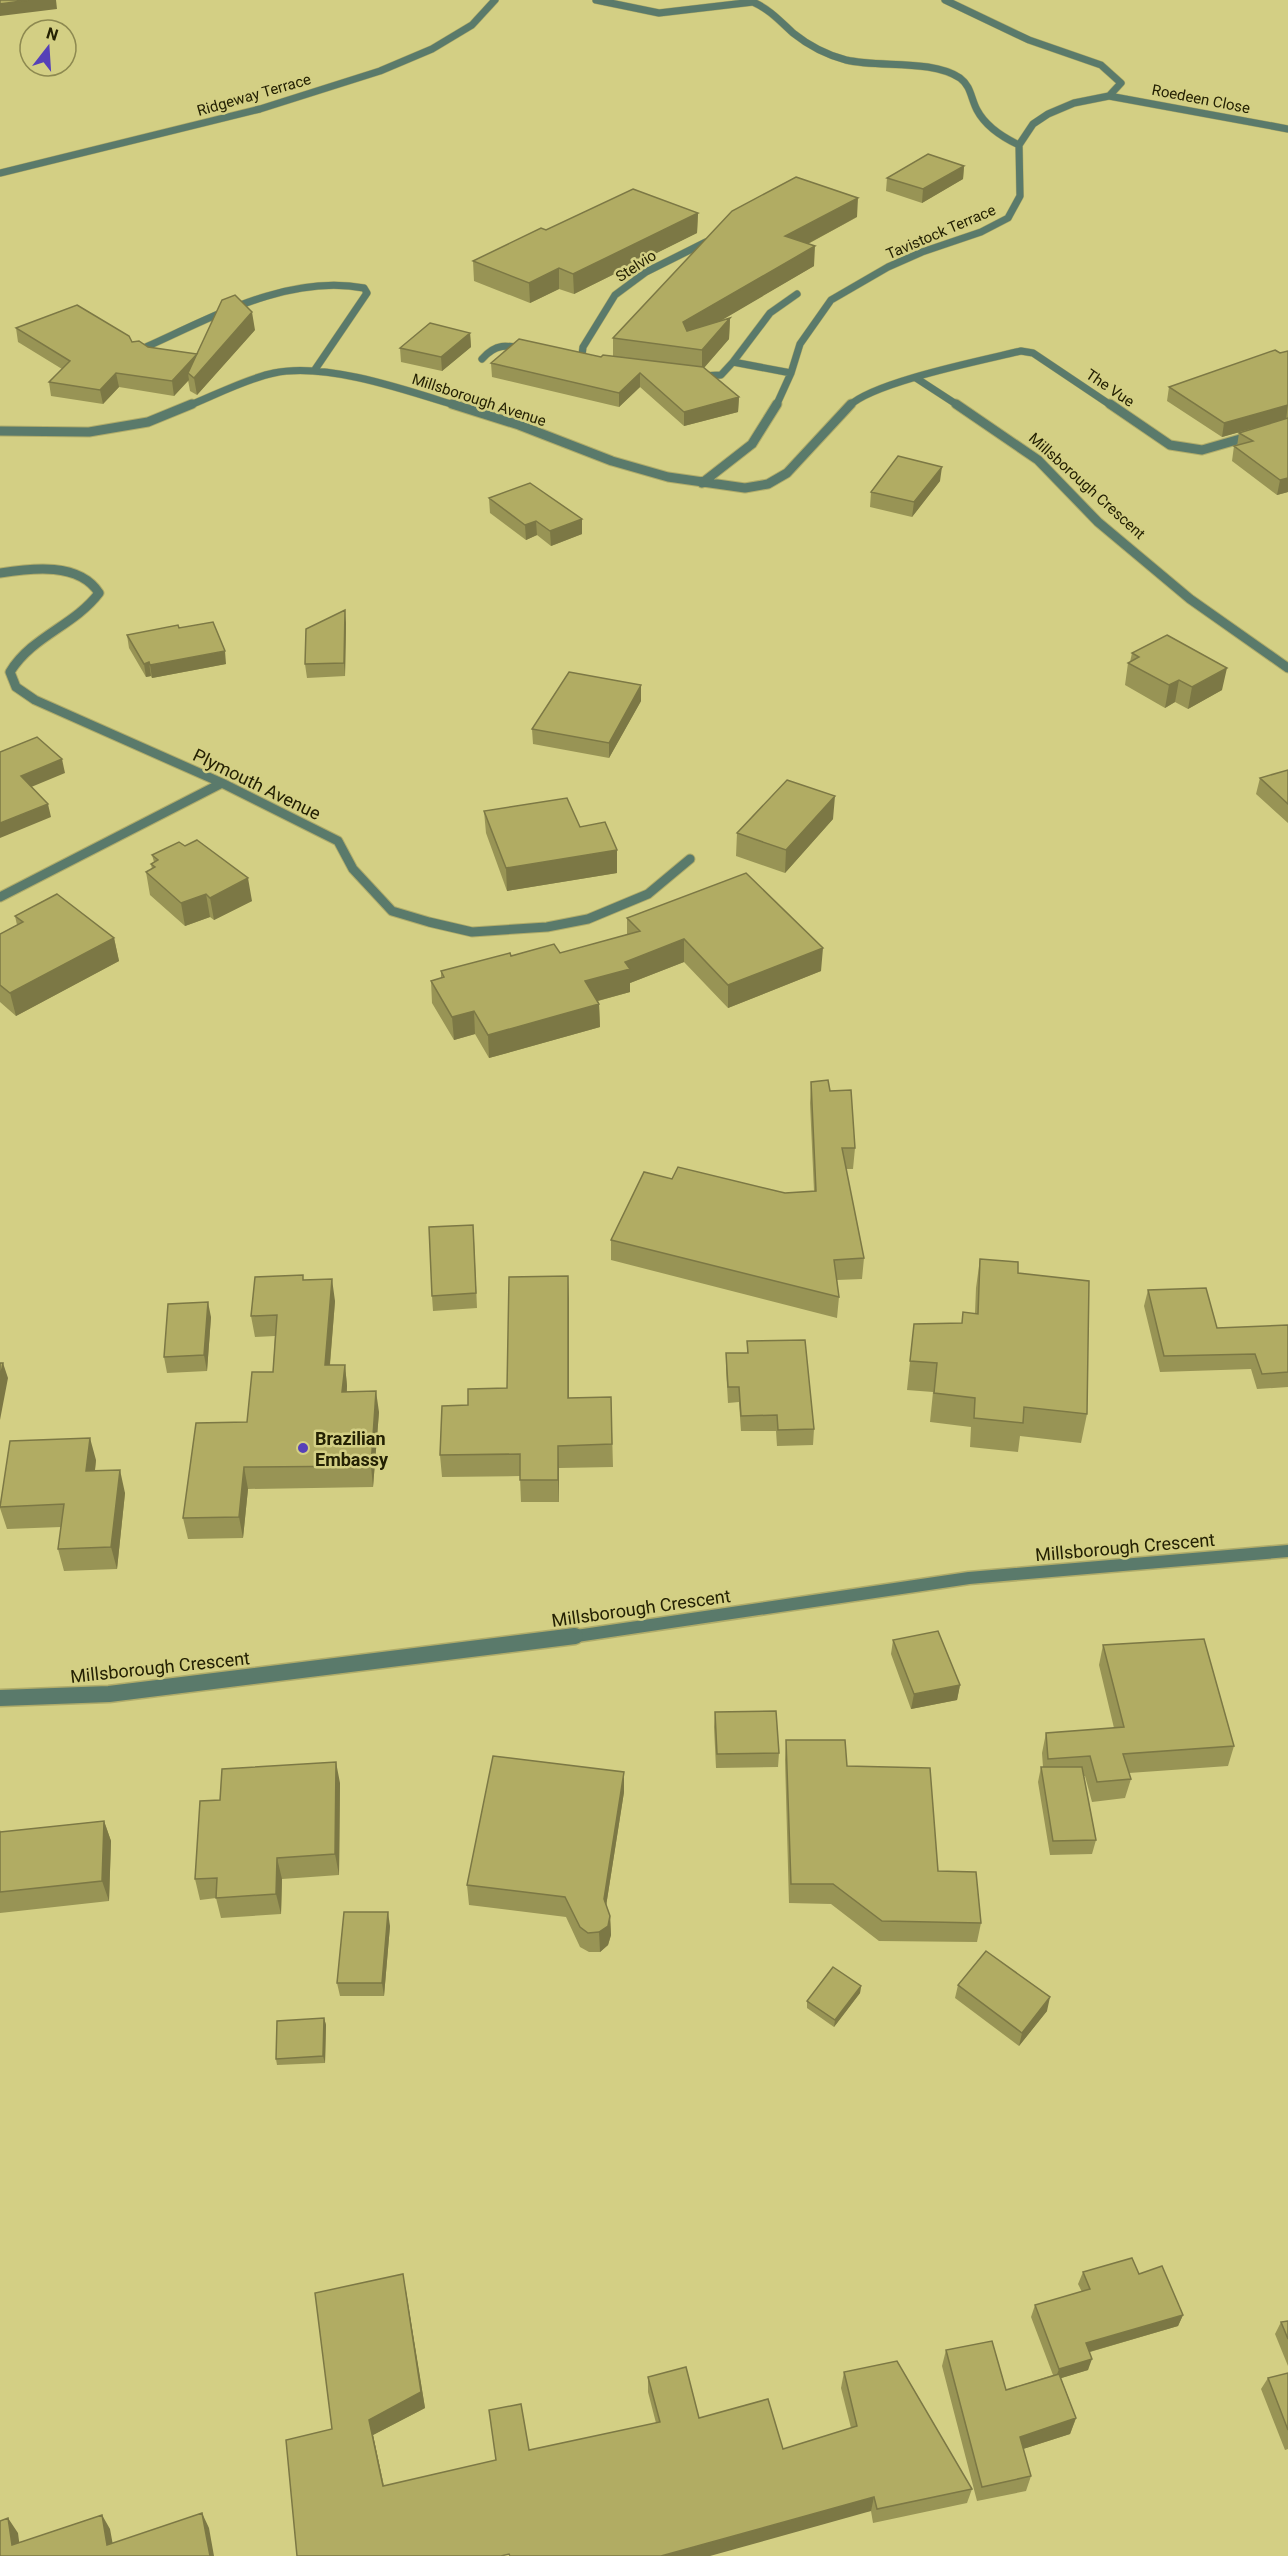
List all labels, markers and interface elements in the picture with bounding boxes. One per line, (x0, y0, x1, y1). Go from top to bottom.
north arrow (18, 18, 78, 78)
text: N (44, 23, 60, 45)
street label: Ridgeway Terrace (195, 70, 313, 120)
street label: Roedeen Close (1150, 81, 1252, 117)
street label: Tavistock Terrace (884, 201, 998, 263)
street label: Stelvio (612, 246, 660, 286)
street label: The Vue (1082, 365, 1138, 411)
street label: Millsborough Avenue (410, 370, 548, 430)
street label: Millsborough Crescent (1025, 429, 1149, 543)
street label: Plymouth Avenue (190, 744, 324, 824)
place label: Brazilian Embassy (315, 1428, 389, 1470)
marker: Brazilian Embassy (296, 1441, 310, 1455)
street label: Millsborough Crescent (1034, 1529, 1216, 1565)
street label: Millsborough Crescent (550, 1585, 732, 1631)
street label: Millsborough Crescent (69, 1647, 251, 1687)

